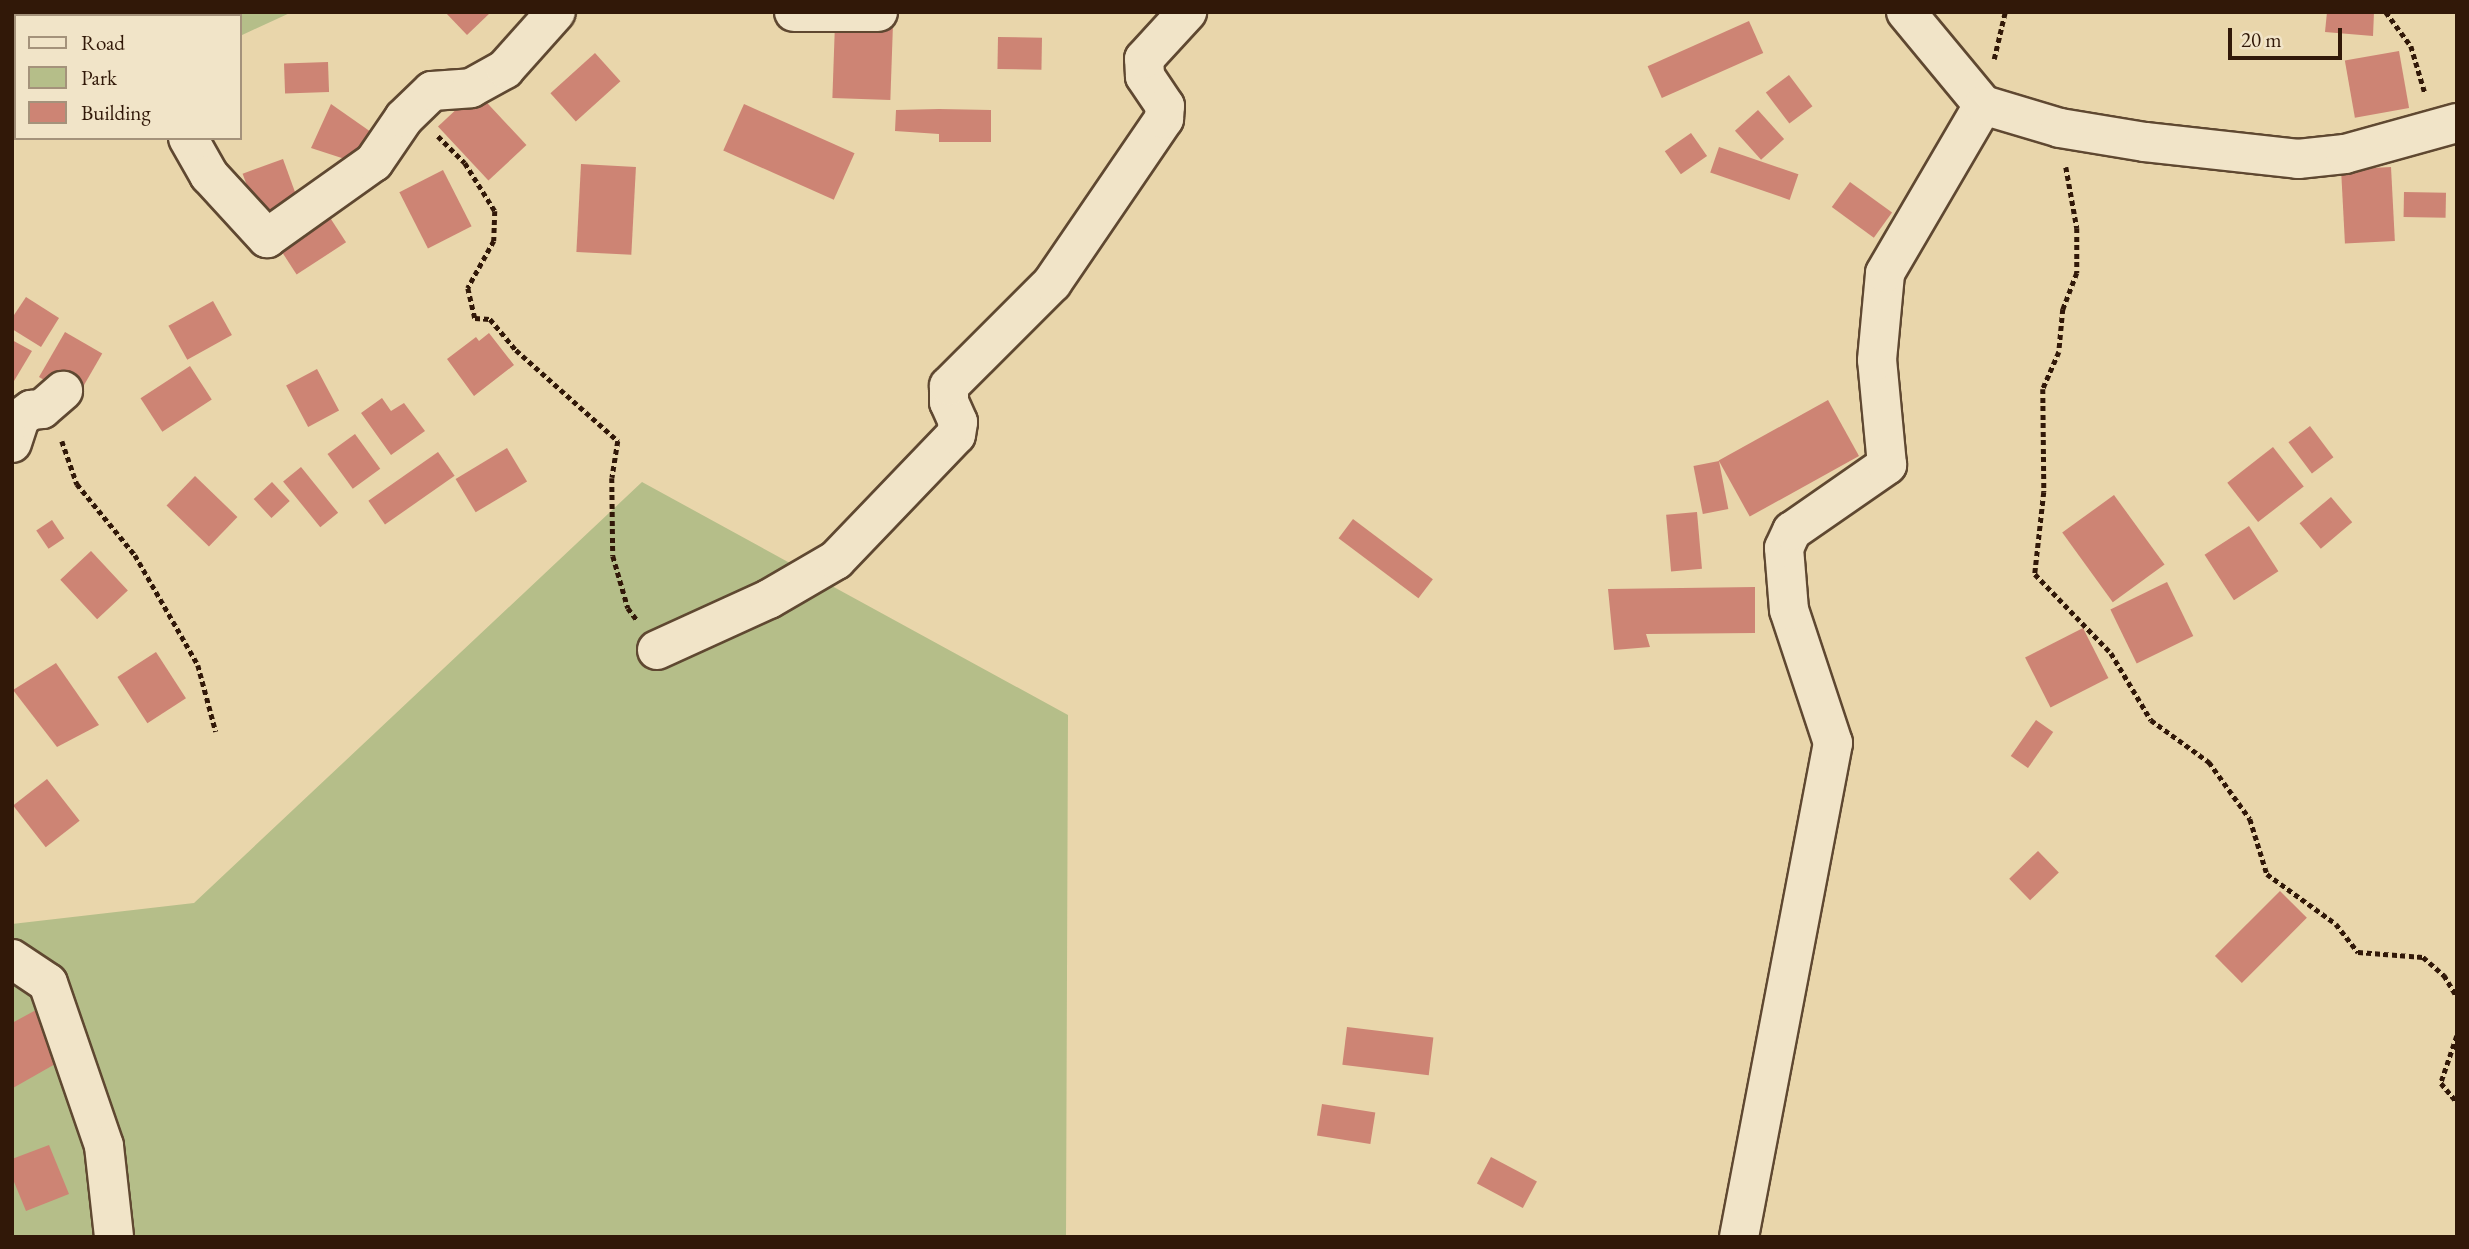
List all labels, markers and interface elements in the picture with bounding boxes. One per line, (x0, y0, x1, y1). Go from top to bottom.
legend (14, 14, 242, 140)
scale bar (2231, 14, 2345, 58)
text: 20 m (2241, 26, 2282, 53)
text: Road (81, 29, 125, 56)
text: Park (81, 64, 117, 91)
text: Building (81, 99, 151, 126)

